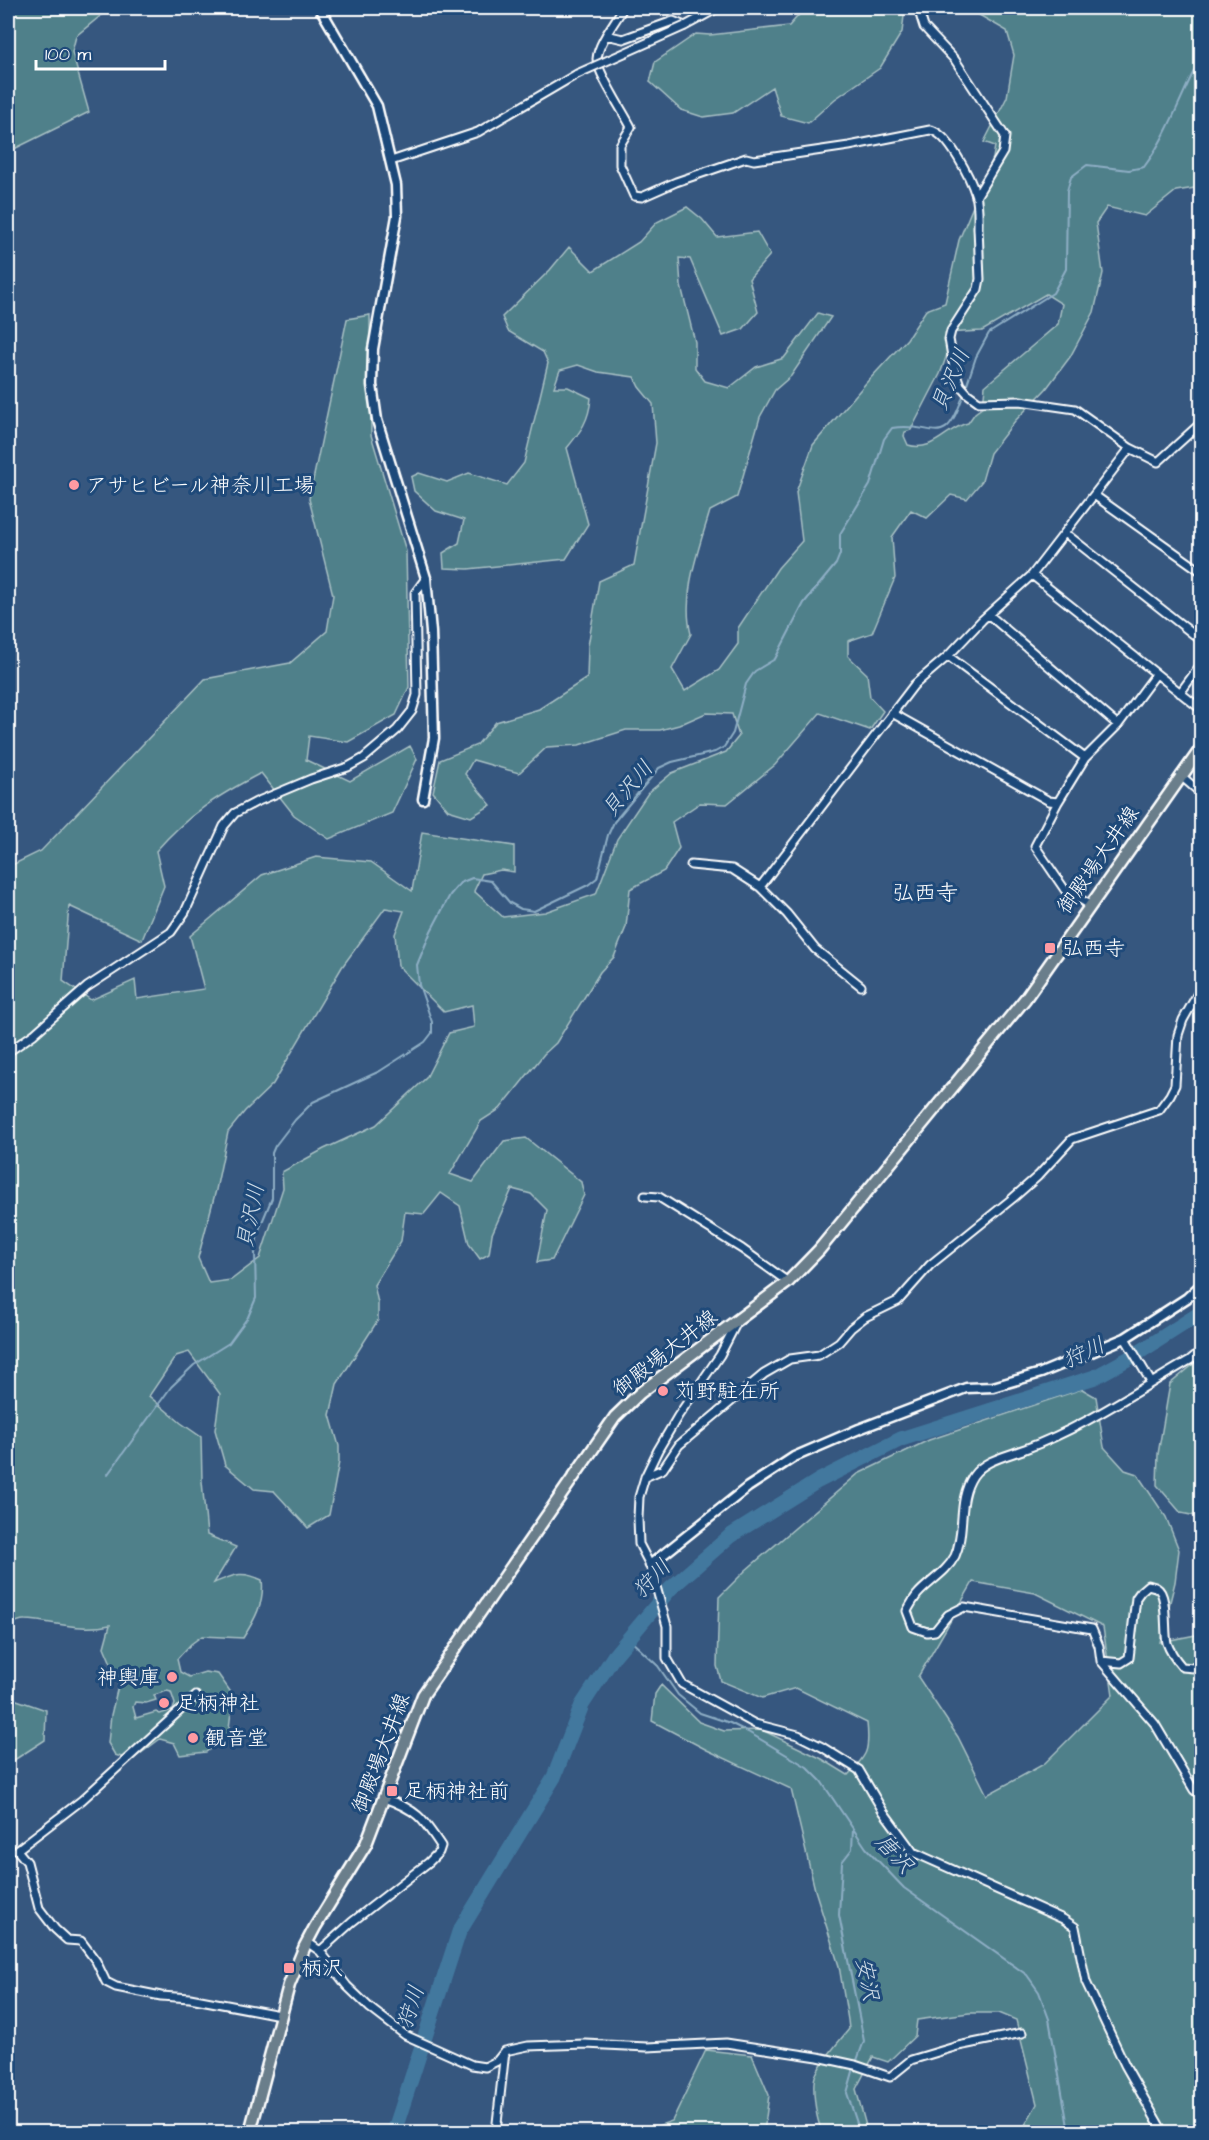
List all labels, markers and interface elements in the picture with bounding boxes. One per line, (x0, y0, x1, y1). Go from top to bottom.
scale bar (36, 33, 165, 71)
text: 100 m (45, 42, 91, 67)
water label: 貝沢川 (924, 344, 978, 416)
place label: アサヒビール神奈川工場 (86, 471, 315, 500)
marker: アサヒビール神奈川工場 (67, 478, 81, 492)
water label: 貝沢川 (595, 754, 661, 824)
street label: 御殿場大井線 (1050, 800, 1146, 920)
district label: 弘西寺 (892, 878, 958, 909)
place label: 弘西寺 (1062, 934, 1125, 963)
marker: 弘西寺 (1043, 941, 1057, 955)
water label: 貝沢川 (229, 1181, 273, 1251)
street label: 御殿場大井線 (606, 1303, 724, 1403)
water label: 狩川 (1058, 1330, 1110, 1376)
place label: 苅野駐在所 (675, 1377, 780, 1406)
marker: 苅野駐在所 (656, 1384, 670, 1398)
water label: 狩川 (626, 1552, 678, 1606)
place label: 神輿庫 (97, 1663, 160, 1692)
marker: 神輿庫 (165, 1670, 179, 1684)
place label: 足柄神社 (176, 1689, 260, 1718)
street label: 御殿場大井線 (345, 1689, 417, 1817)
marker: 足柄神社 (157, 1696, 171, 1710)
place label: 観音堂 (205, 1724, 268, 1753)
marker: 観音堂 (186, 1731, 200, 1745)
place label: 足柄神社前 (404, 1777, 509, 1806)
marker: 足柄神社前 (385, 1784, 399, 1798)
water label: 唐沢 (868, 1827, 921, 1881)
place label: 柄沢 (301, 1954, 343, 1983)
water label: 安沢 (848, 1954, 887, 2005)
marker: 柄沢 (282, 1961, 296, 1975)
water label: 狩川 (389, 1981, 433, 2033)

